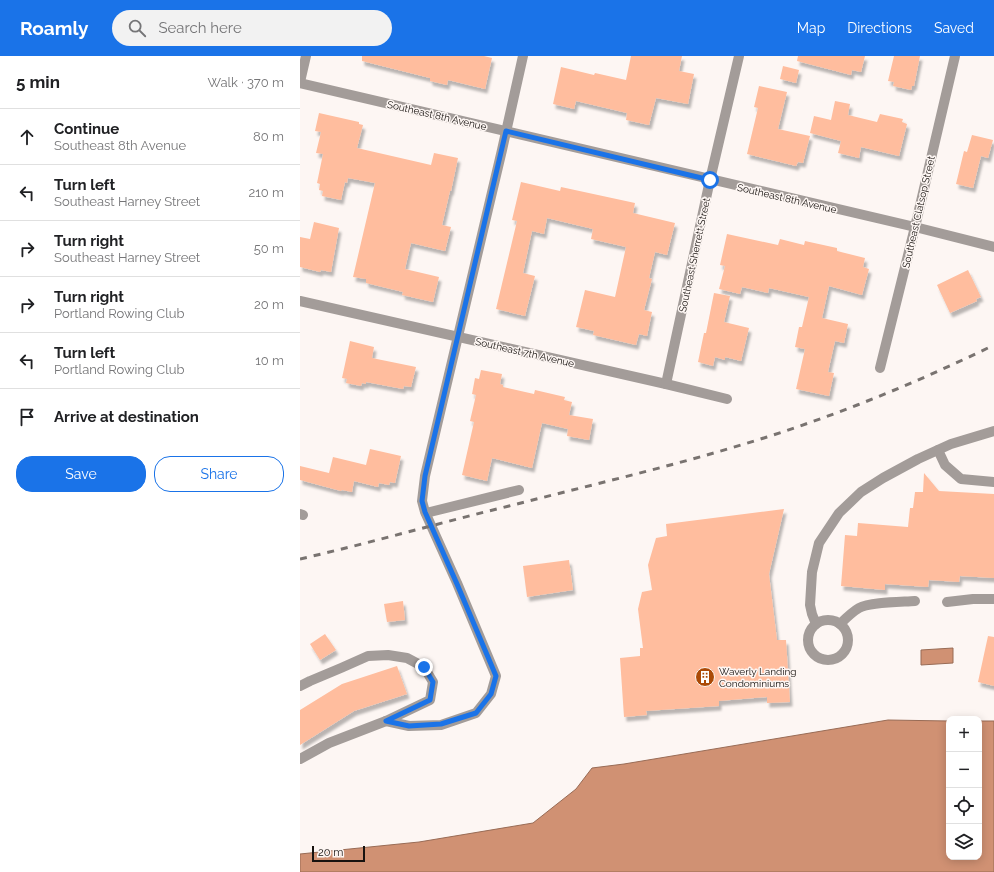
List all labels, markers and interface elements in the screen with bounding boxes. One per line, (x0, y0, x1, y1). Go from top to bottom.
search box (112, 10, 392, 46)
text: Roamly (20, 17, 88, 39)
icon: search (126, 17, 148, 39)
text: Search here (158, 19, 242, 37)
text: Map (797, 20, 825, 36)
text: Directions (847, 20, 912, 36)
text: Saved (934, 20, 974, 36)
text: 5 min (16, 72, 60, 92)
text: Walk · 370 m (207, 75, 284, 90)
street label: Southeast 8th Avenue (386, 99, 488, 132)
text: Continue (54, 120, 119, 138)
icon: ahead (16, 126, 38, 148)
text: 80 m (253, 129, 284, 144)
text: Southeast 8th Avenue (54, 138, 186, 153)
street label: Southeast Clatsop Street (900, 154, 937, 269)
route start (701, 171, 719, 189)
text: Turn left (54, 176, 115, 194)
icon: left (16, 182, 38, 204)
street label: Southeast 8th Avenue (736, 182, 838, 215)
text: 210 m (248, 185, 284, 200)
text: Southeast Harney Street (54, 194, 200, 209)
street label: Southeast Sherrett Street (677, 196, 712, 313)
text: Turn right (54, 232, 124, 250)
icon: right (16, 238, 38, 260)
text: 50 m (254, 241, 284, 256)
text: Southeast Harney Street (54, 250, 200, 265)
text: Turn right (54, 288, 124, 306)
icon: right (16, 294, 38, 316)
text: 20 m (254, 297, 284, 312)
text: Portland Rowing Club (54, 306, 185, 321)
street label: Southeast 7th Avenue (474, 336, 575, 369)
text: Turn left (54, 344, 115, 362)
icon: left (16, 350, 38, 372)
text: 10 m (255, 353, 284, 368)
text: Portland Rowing Club (54, 362, 185, 377)
icon: arrive (16, 406, 38, 428)
text: Arrive at destination (54, 408, 199, 426)
button: Save (16, 456, 146, 492)
button: Share (154, 456, 284, 492)
route end (415, 658, 433, 676)
building icon: Waverly Landing Condominiums (694, 666, 716, 688)
place label: Waverly Landing Condominiums (719, 666, 797, 689)
map controls (946, 716, 982, 860)
button: + (946, 716, 982, 752)
button: − (946, 752, 982, 788)
button: locate (946, 788, 982, 824)
button: layers (946, 824, 982, 860)
scale bar (312, 844, 365, 863)
text: 20 m (318, 846, 343, 859)

